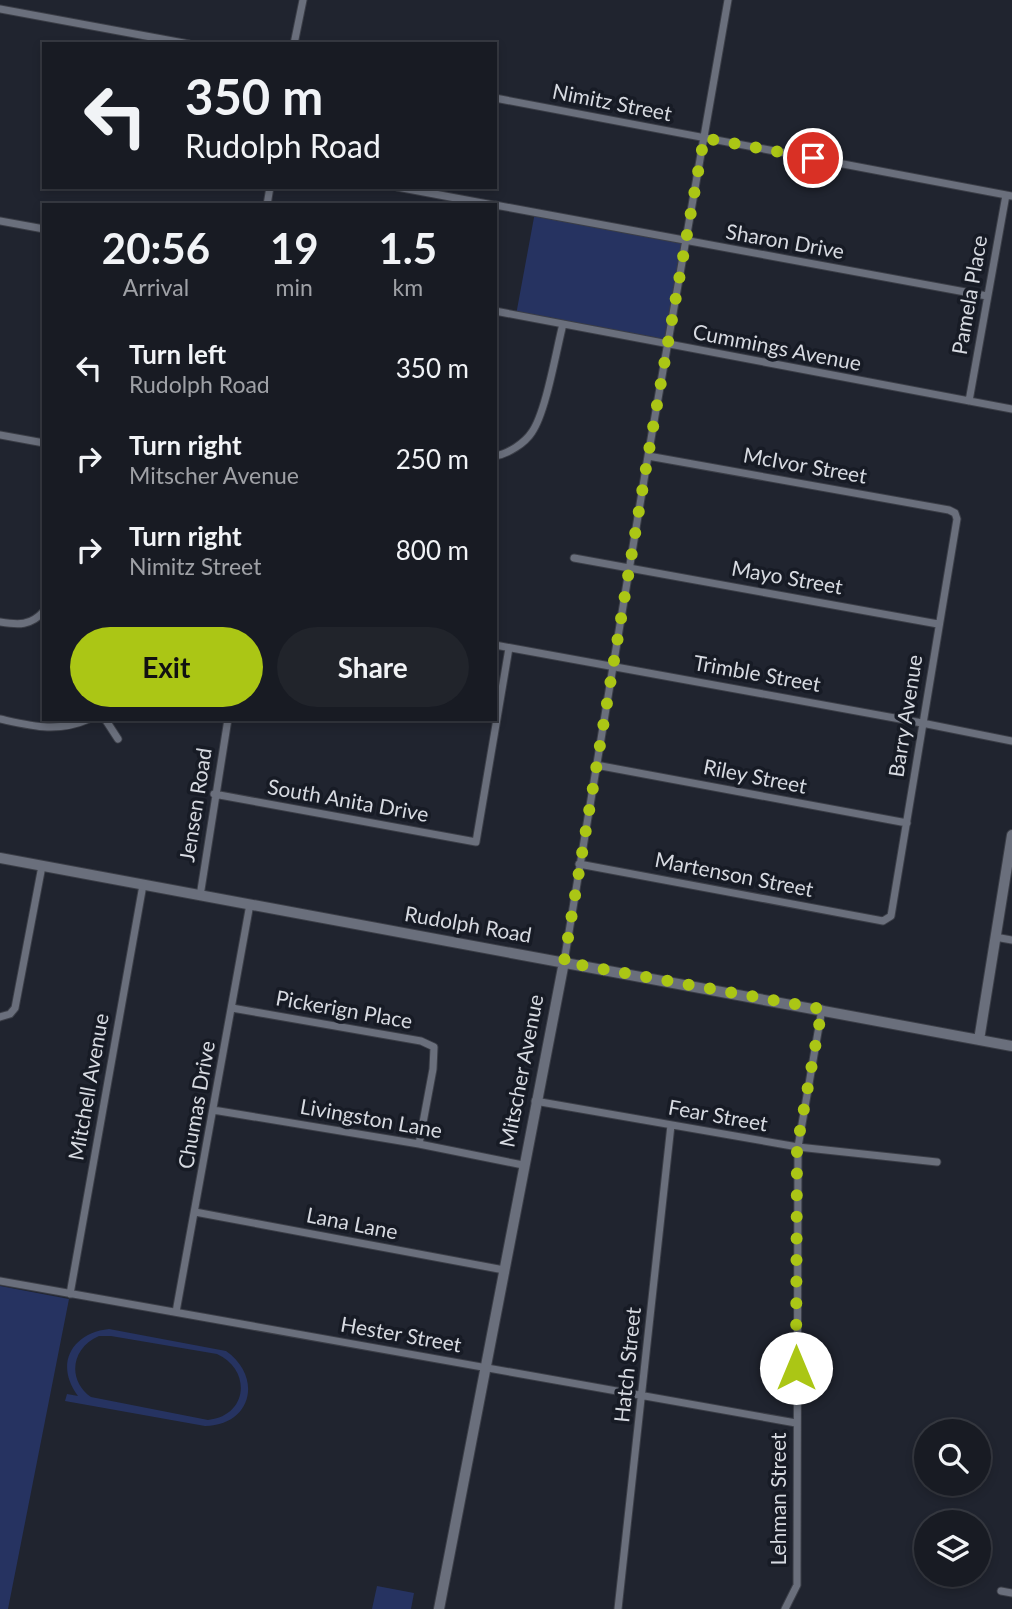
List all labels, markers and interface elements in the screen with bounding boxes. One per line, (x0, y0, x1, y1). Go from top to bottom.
text: 350 m (185, 67, 323, 125)
icon: left (70, 70, 161, 161)
street label: Nimitz Street (551, 78, 674, 125)
text: Rudolph Road (185, 126, 381, 165)
pin (783, 128, 843, 188)
icon: arrive (794, 139, 832, 177)
street label: Sharon Drive (724, 218, 846, 263)
text: 20:56 (102, 223, 210, 273)
text: 19 (270, 223, 319, 273)
text: 1.5 (378, 223, 437, 273)
street label: Pamela Place (946, 233, 991, 356)
text: Arrival (123, 273, 189, 301)
text: min (276, 273, 313, 301)
text: km (392, 273, 423, 301)
street label: Cummings Avenue (691, 318, 864, 375)
text: Turn left (129, 338, 226, 370)
icon: left (70, 349, 108, 387)
text: 350 m (396, 352, 469, 384)
text: Rudolph Road (129, 370, 270, 398)
text: Turn right (129, 429, 242, 461)
icon: right (70, 440, 108, 478)
street label: McIvor Street (742, 441, 869, 488)
text: 250 m (396, 443, 469, 475)
text: Mitscher Avenue (129, 461, 299, 489)
text: Turn right (129, 520, 242, 552)
icon: right (70, 531, 108, 569)
text: 800 m (396, 534, 469, 566)
text: Nimitz Street (129, 552, 261, 580)
street label: Mayo Street (730, 554, 845, 599)
button: Exit (70, 627, 263, 707)
button: Share (277, 627, 469, 707)
street label: Trimble Street (692, 649, 823, 696)
street label: Barry Avenue (883, 653, 927, 779)
street label: Jensen Road (173, 746, 216, 864)
street label: Riley Street (701, 753, 810, 798)
street label: South Anita Drive (266, 773, 431, 826)
street label: Martenson Street (653, 846, 816, 901)
street label: Rudolph Road (403, 900, 534, 947)
street label: Pickerign Place (274, 984, 415, 1033)
street label: Mitscher Avenue (493, 992, 548, 1149)
street label: Mitchell Avenue (62, 1011, 113, 1162)
street label: Chumas Drive (172, 1039, 219, 1171)
street label: Livingston Lane (298, 1093, 444, 1142)
street label: Fear Street (667, 1093, 770, 1136)
street label: Lana Lane (304, 1201, 400, 1244)
street label: Hatch Street (608, 1305, 645, 1424)
street label: Hester Street (339, 1311, 464, 1357)
position arrow (759, 1331, 833, 1405)
map controls (914, 1419, 991, 1587)
button: search (914, 1419, 991, 1496)
street label: Lehman Street (765, 1432, 790, 1565)
button: layers (914, 1510, 991, 1587)

